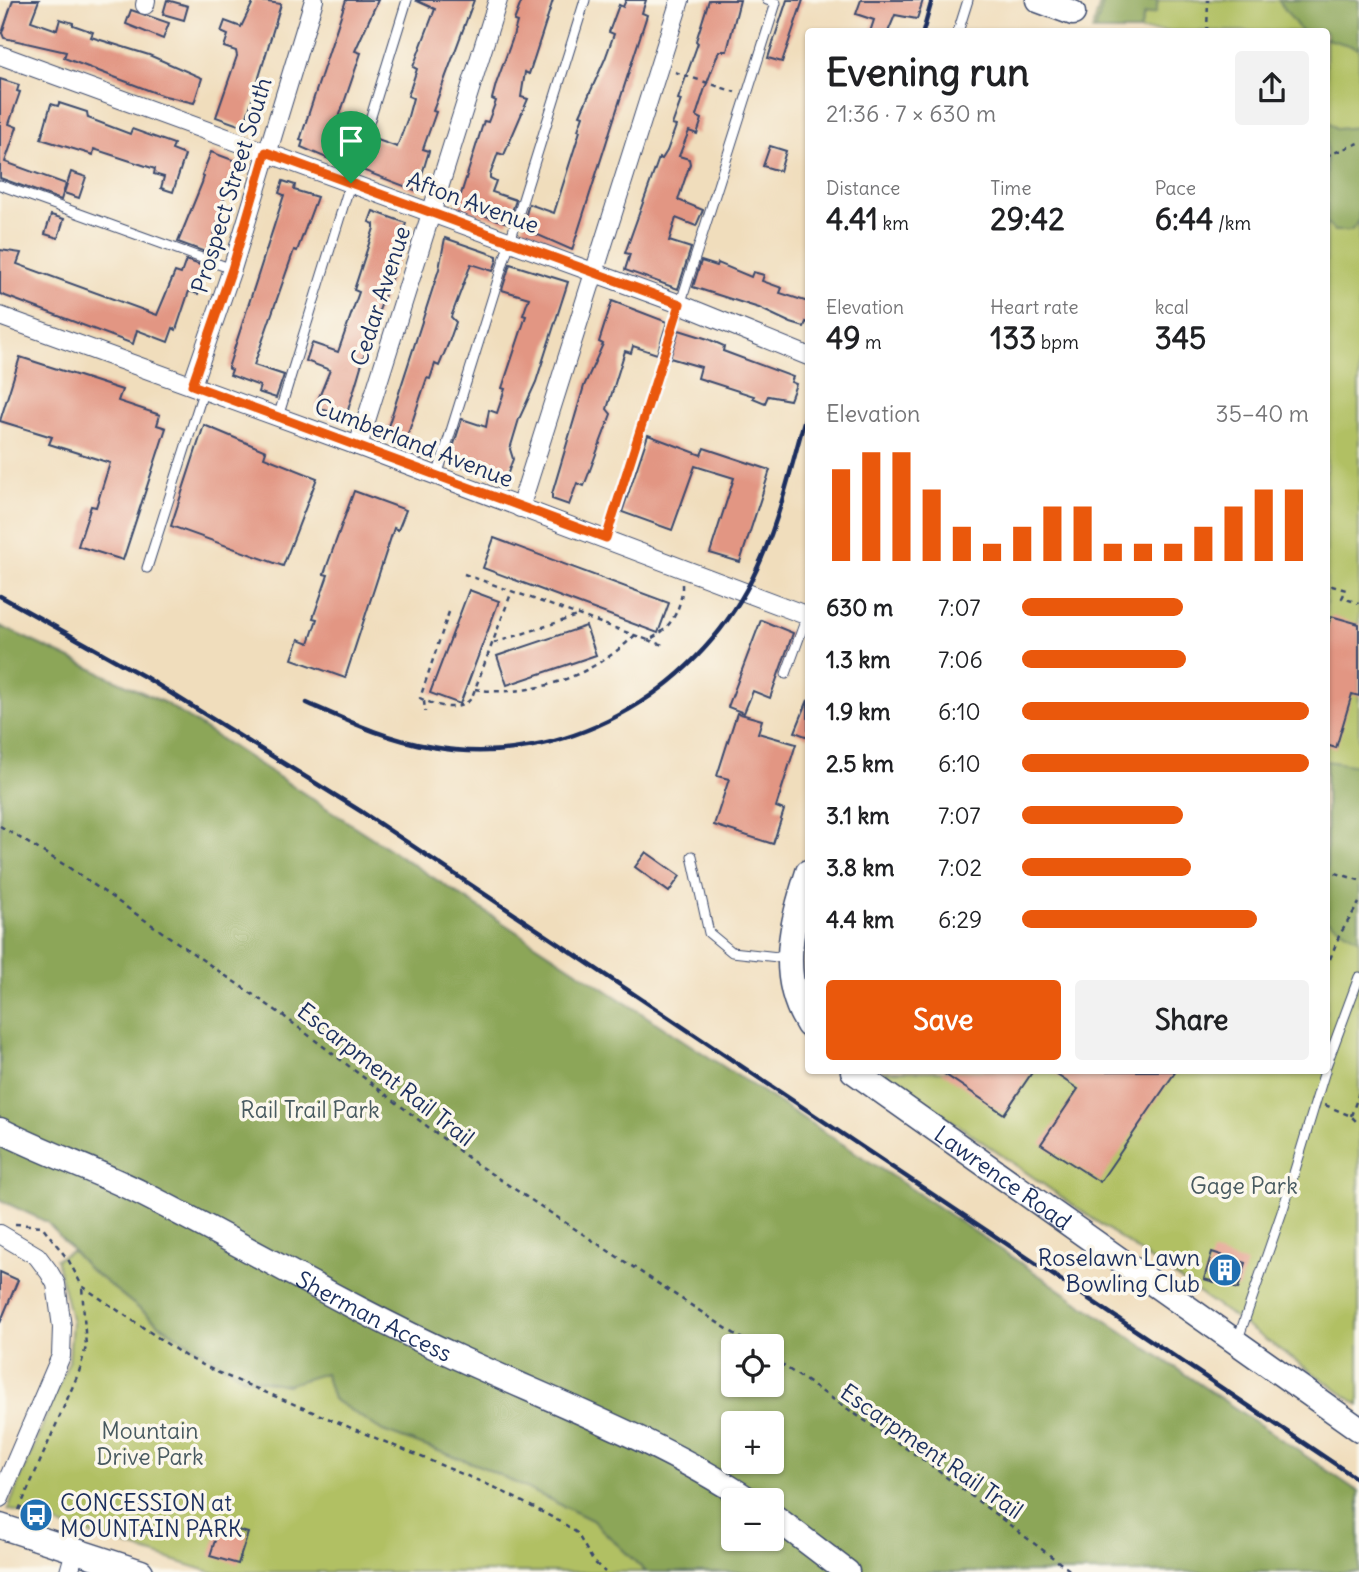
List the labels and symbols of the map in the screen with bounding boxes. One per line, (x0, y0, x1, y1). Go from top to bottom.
street label: Prospect Street South (184, 74, 278, 296)
pin (321, 111, 381, 183)
street label: Afton Avenue (403, 165, 543, 239)
street label: Cedar Avenue (344, 222, 416, 370)
street label: Cumberland Avenue (311, 391, 517, 493)
street label: Escarpment Rail Trail (292, 996, 480, 1152)
park label: Rail Trail Park (240, 1095, 380, 1124)
street label: Lawrence Road (929, 1119, 1077, 1236)
park label: Gage Park (1190, 1171, 1298, 1200)
place label: Roselawn Lawn Bowling Club (1038, 1243, 1200, 1298)
building icon: Roselawn Lawn Bowling Club (1206, 1251, 1244, 1289)
street label: Sherman Access (291, 1264, 457, 1367)
street label: Escarpment Rail Trail (835, 1377, 1029, 1525)
park label: Mountain Drive Park (96, 1416, 204, 1471)
place label: CONCESSION at MOUNTAIN PARK (60, 1488, 242, 1543)
bus stop icon: CONCESSION at MOUNTAIN PARK (17, 1496, 55, 1534)

